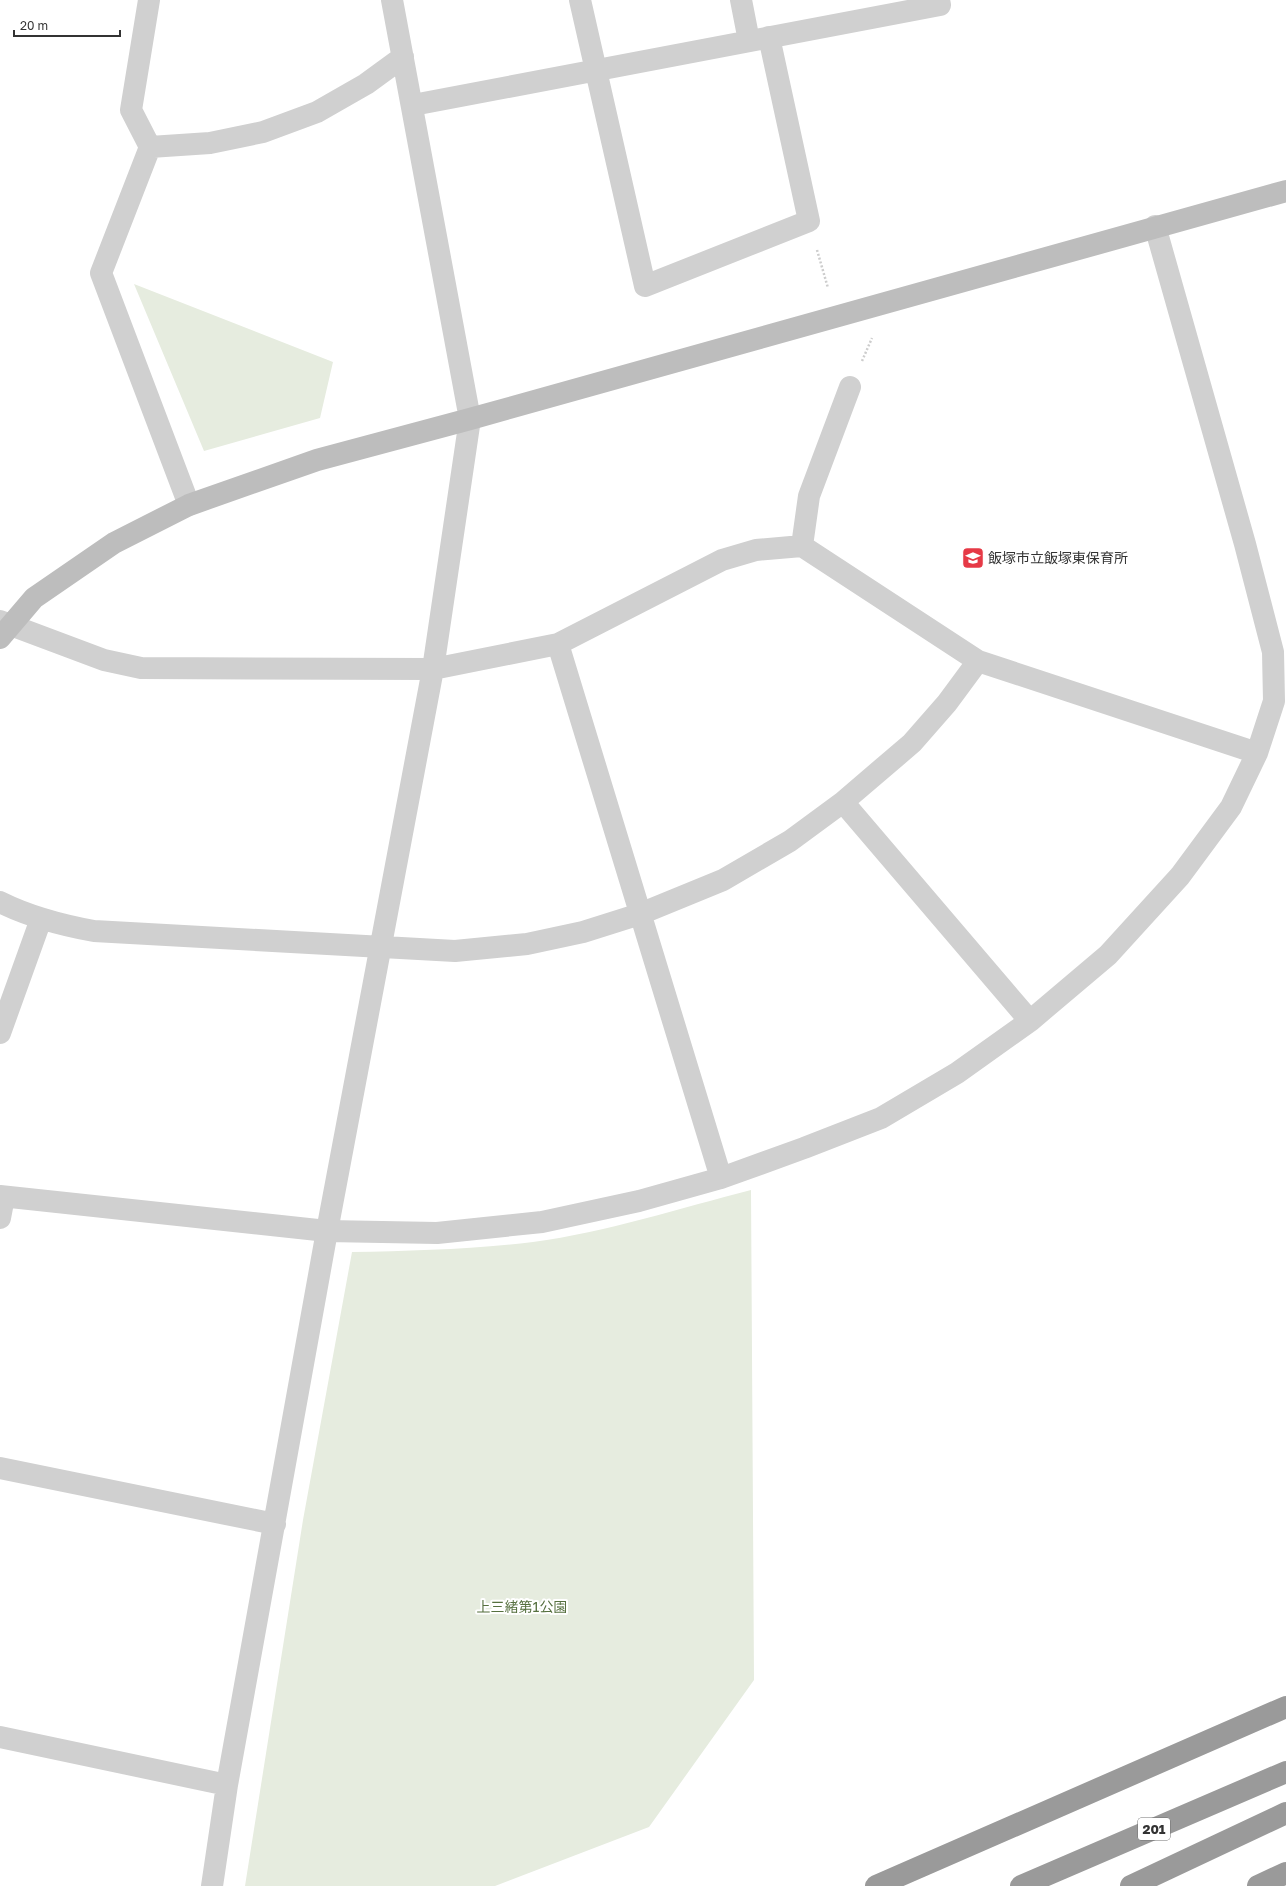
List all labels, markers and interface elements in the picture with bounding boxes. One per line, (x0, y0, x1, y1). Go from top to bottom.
scale bar (14, 12, 120, 38)
text: 20 m (20, 18, 48, 33)
school or university icon: 飯塚市立飯塚東保育所 (960, 545, 986, 571)
place label: 飯塚市立飯塚東保育所 (988, 549, 1128, 566)
park label: 上三緒第1公園 (477, 1598, 567, 1615)
road number: 201 (1138, 1818, 1170, 1840)

